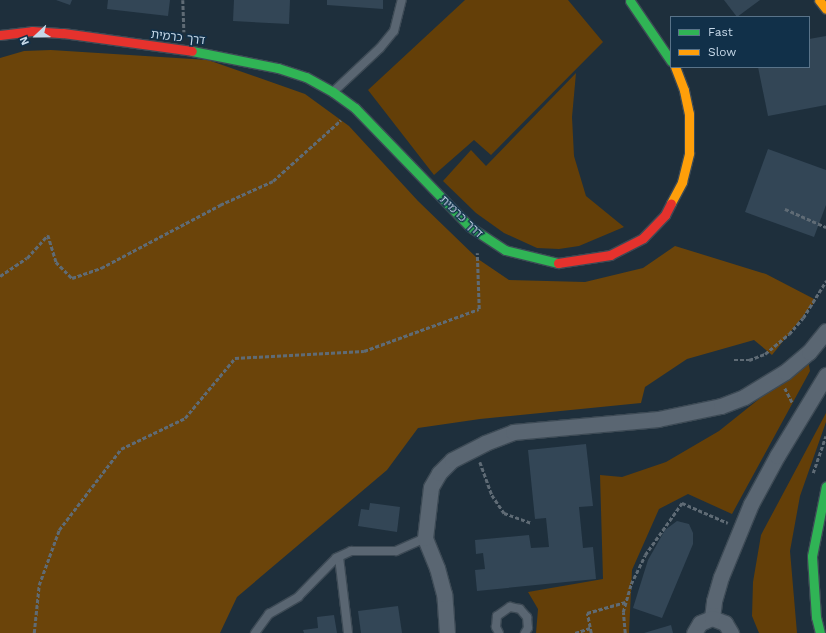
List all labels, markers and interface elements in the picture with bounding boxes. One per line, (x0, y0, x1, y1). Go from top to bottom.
north arrow (16, 16, 56, 56)
legend (670, 16, 810, 68)
text: Fast (708, 25, 733, 39)
street label: דרך כרמית (150, 28, 206, 48)
text: N (17, 34, 32, 47)
text: Slow (708, 45, 736, 59)
street label: דרך כרמית (436, 193, 486, 241)

